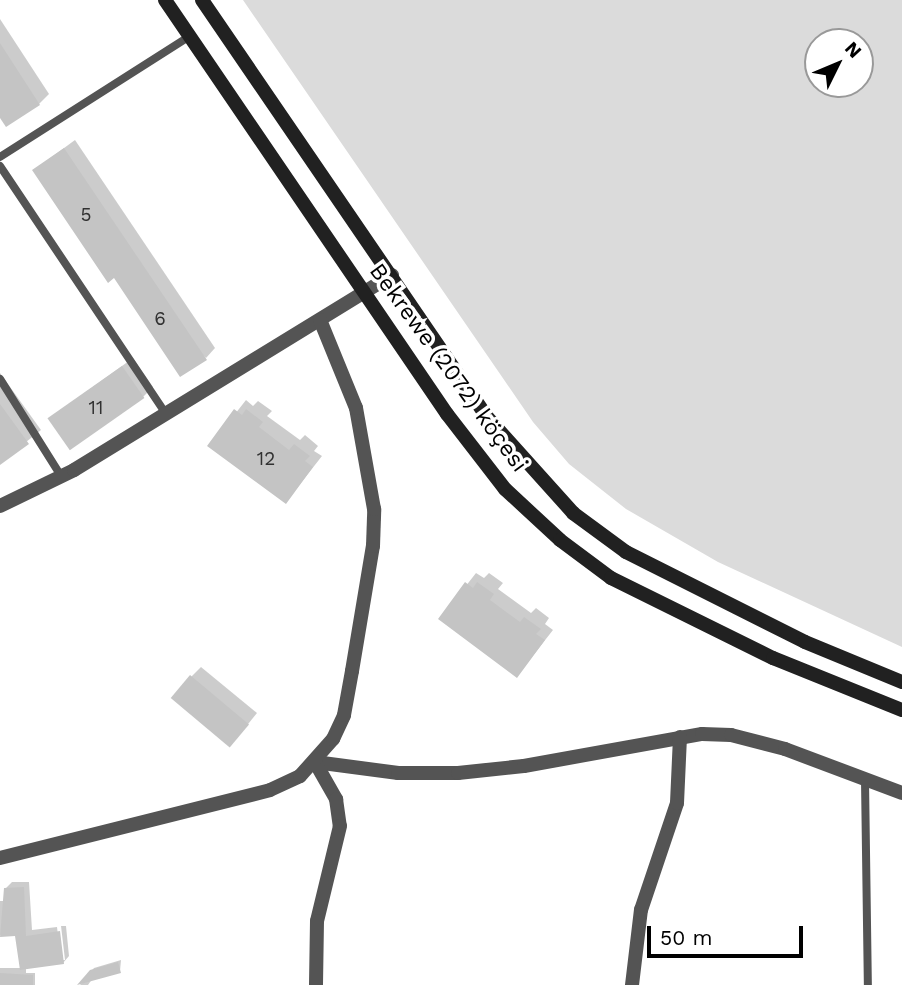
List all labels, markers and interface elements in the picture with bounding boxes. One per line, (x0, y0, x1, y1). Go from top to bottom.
north arrow (804, 28, 874, 98)
text: N (840, 37, 866, 63)
house number: 5 (80, 204, 92, 226)
street label: Bekrewe (2072) köçesi (363, 258, 533, 478)
house number: 6 (154, 308, 166, 330)
house number: 11 (89, 397, 103, 419)
house number: 12 (257, 448, 275, 470)
scale bar (650, 912, 806, 956)
text: 50 m (660, 925, 712, 950)

